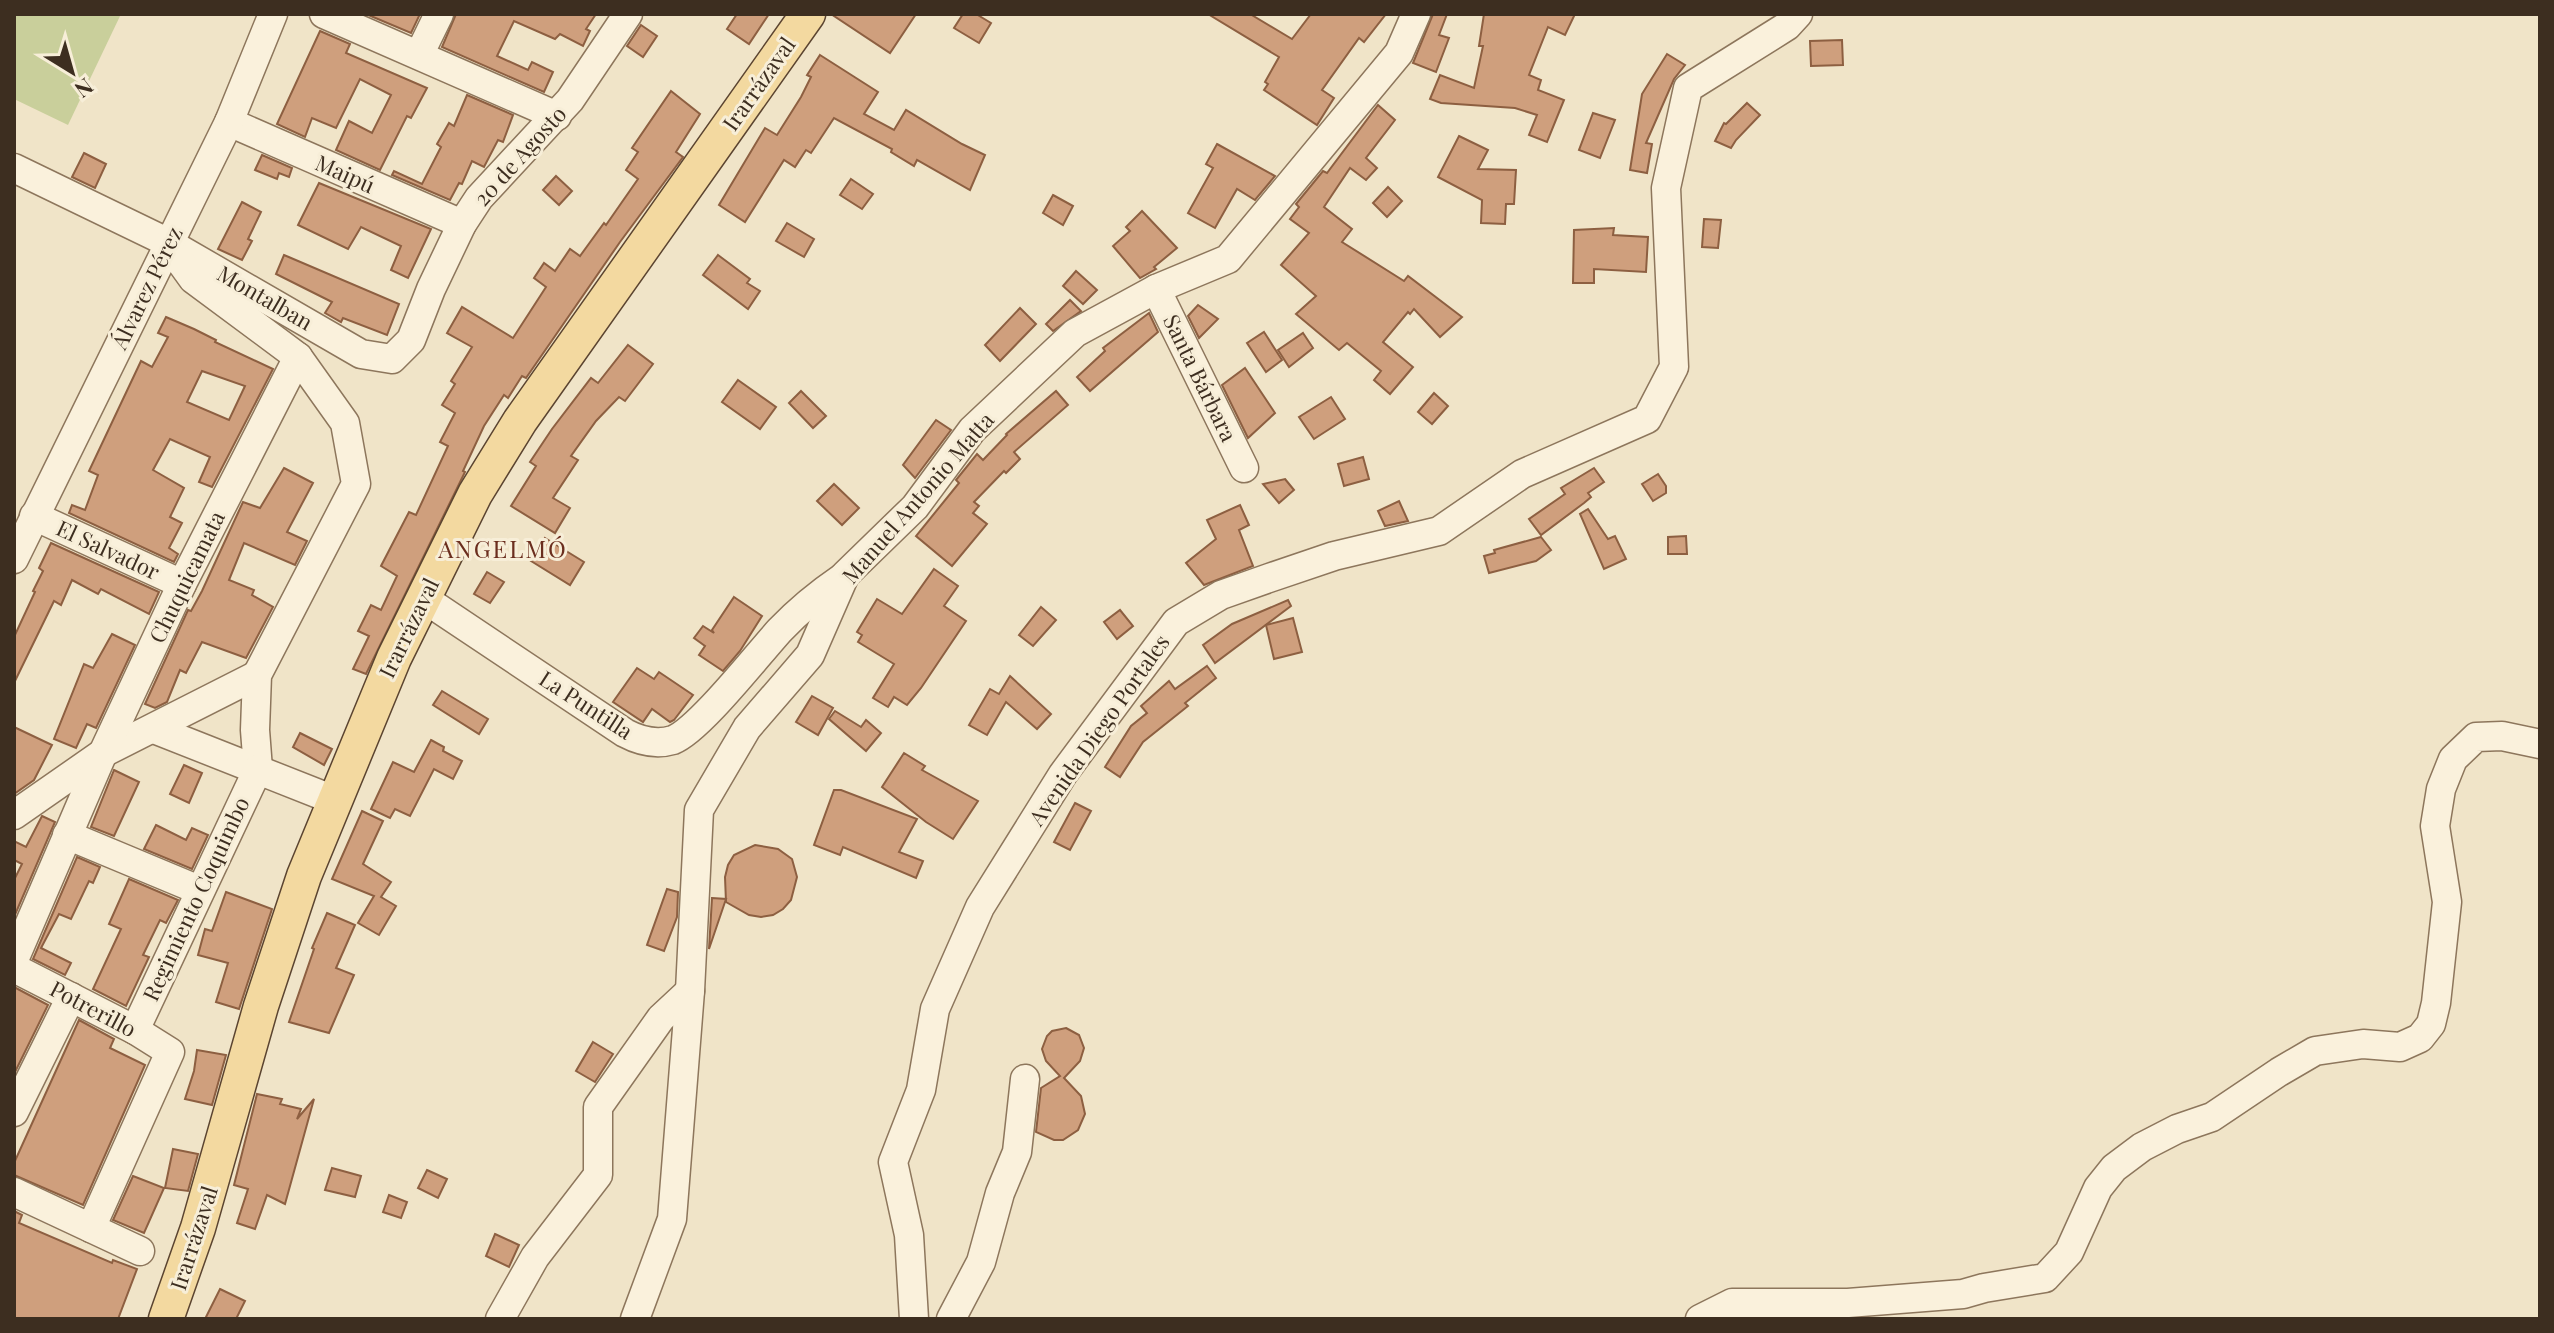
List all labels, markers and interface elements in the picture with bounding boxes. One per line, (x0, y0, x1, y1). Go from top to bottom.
street label: Irarrázaval (715, 31, 801, 136)
north arrow (32, 32, 112, 112)
text: N (69, 72, 100, 106)
street label: 20 de Agosto (466, 99, 572, 212)
street label: Maipú (311, 147, 380, 199)
street label: Álvarez Pérez (103, 221, 189, 355)
street label: Montalban (212, 258, 319, 336)
street label: Santa Bárbara (1157, 309, 1245, 446)
street label: Manuel Antonio Matta (835, 405, 1000, 589)
street label: Chuquicamata (141, 506, 231, 648)
street label: El Salvador (52, 512, 165, 586)
district label: ANGELMÓ (437, 532, 568, 564)
street label: Irarrázaval (371, 572, 445, 683)
street label: Avenida Diego Portales (1020, 628, 1176, 832)
street label: La Puntilla (534, 663, 639, 746)
street label: Regimiento Coquimbo (135, 792, 256, 1005)
street label: Potrerillo (45, 973, 142, 1043)
street label: Irarrázaval (162, 1182, 224, 1294)

